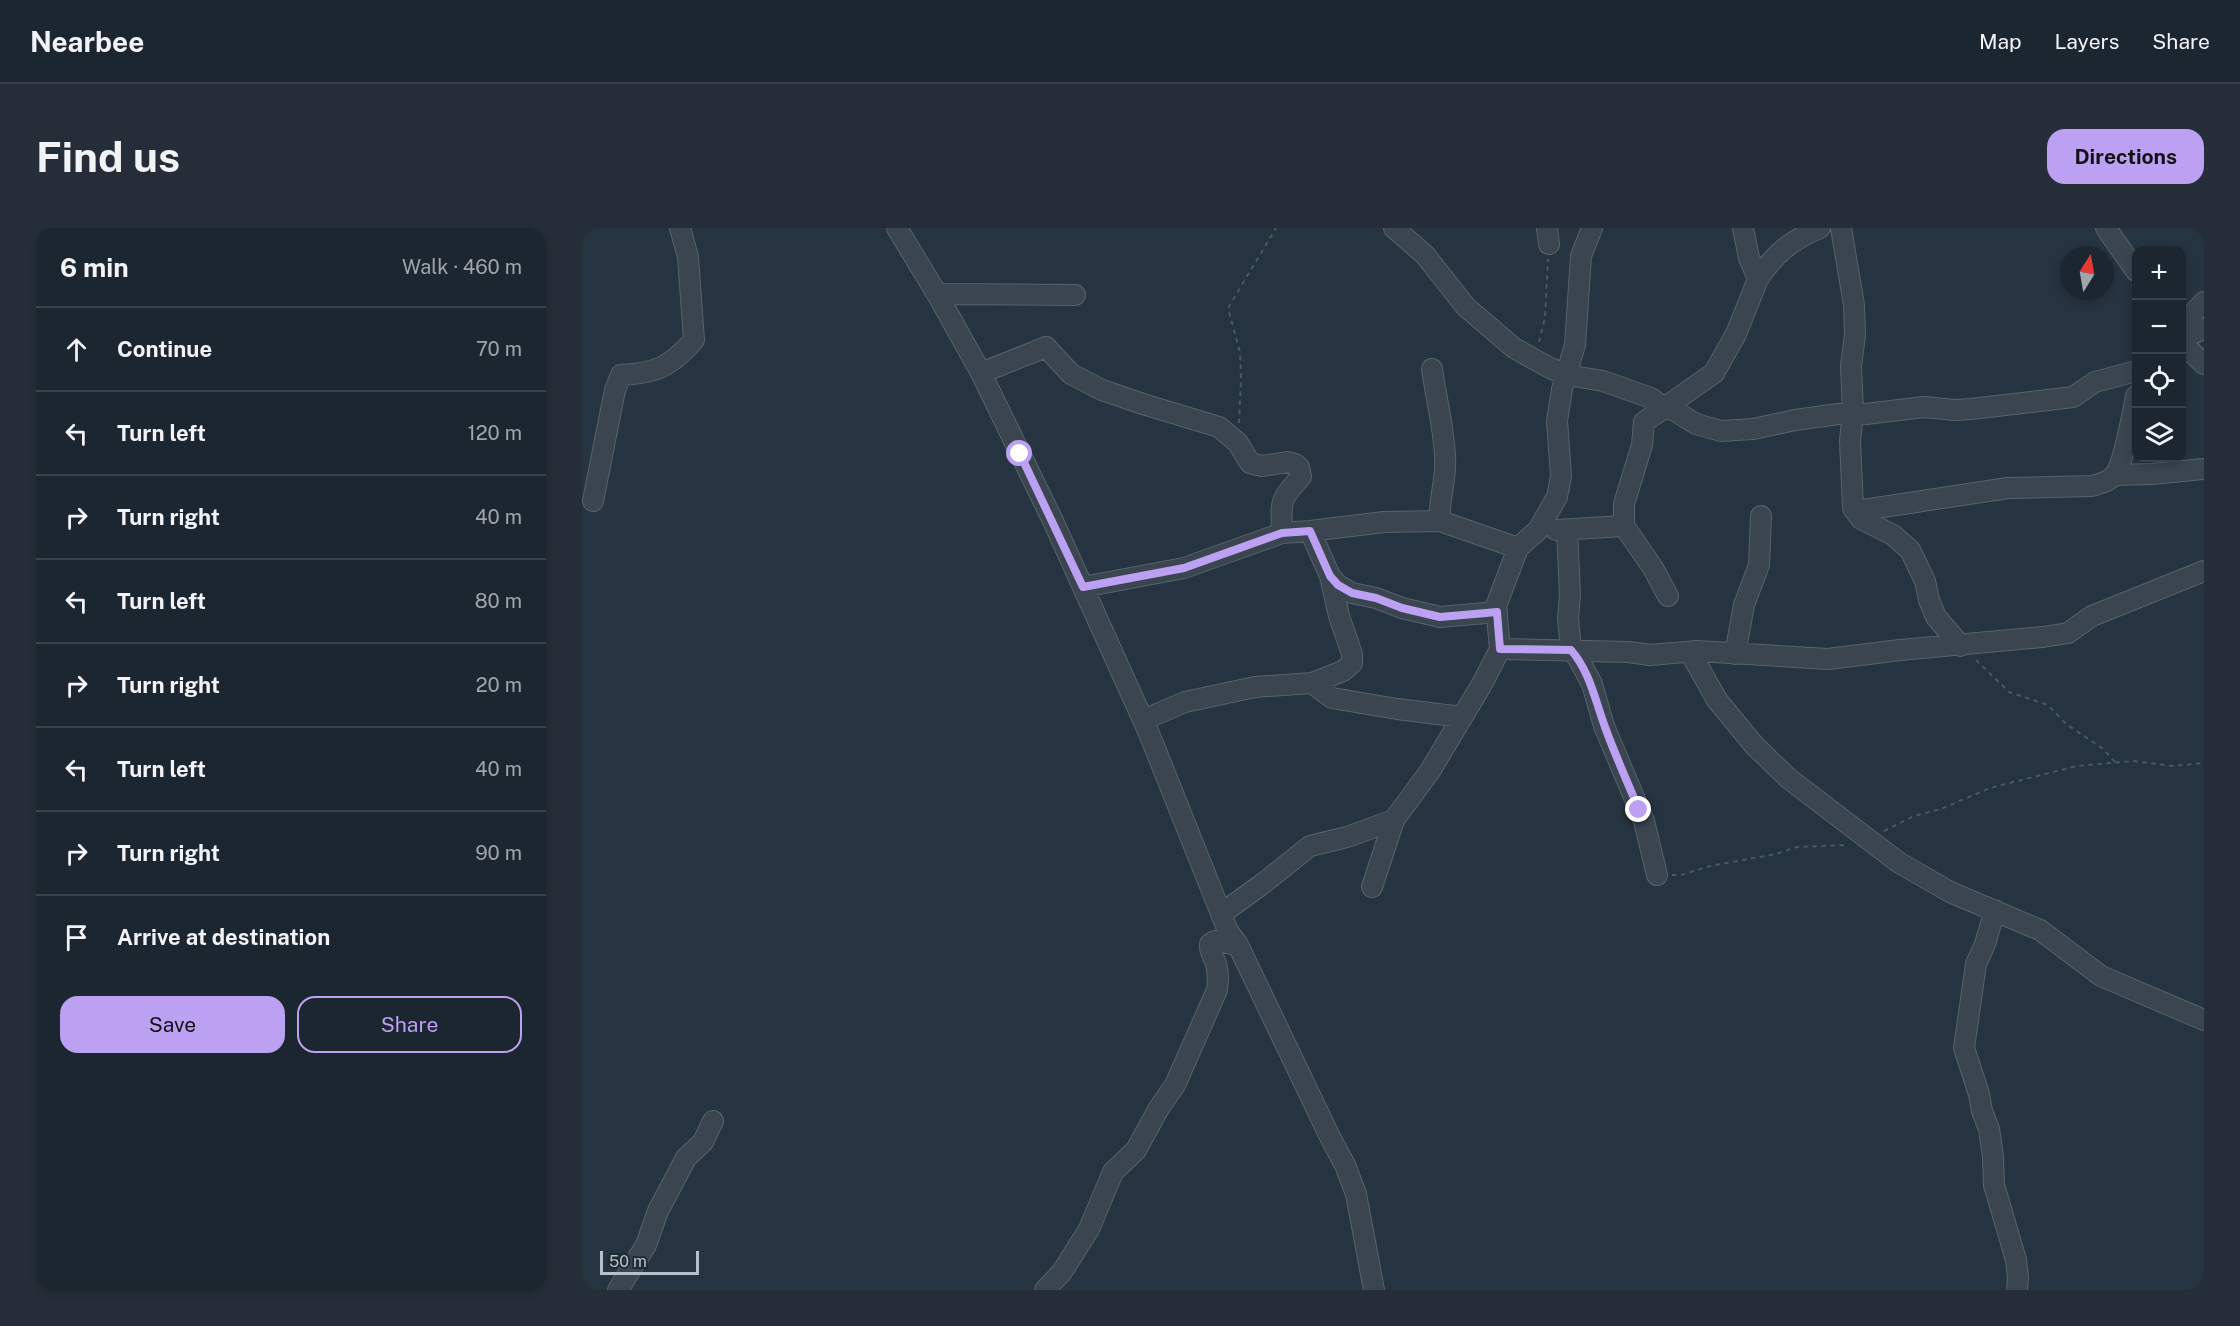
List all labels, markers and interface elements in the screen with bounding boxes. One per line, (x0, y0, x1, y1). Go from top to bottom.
text: Nearbee (30, 25, 144, 58)
text: Map (1979, 29, 2022, 54)
text: Layers (2055, 29, 2119, 54)
text: Share (2152, 29, 2210, 54)
button: Directions (2047, 129, 2204, 184)
text: Find us (36, 132, 180, 181)
north arrow (2060, 246, 2114, 300)
map controls (2132, 246, 2186, 462)
button: + (2132, 246, 2186, 300)
text: 6 min (60, 252, 129, 283)
text: Walk · 460 m (402, 255, 522, 279)
button: − (2132, 300, 2186, 354)
icon: ahead (60, 333, 93, 366)
text: Continue (117, 336, 212, 362)
text: 70 m (476, 337, 522, 361)
button: locate (2132, 354, 2186, 408)
button: layers (2132, 408, 2186, 462)
icon: left (60, 417, 93, 450)
text: Turn left (117, 420, 206, 446)
text: 120 m (468, 421, 522, 445)
route start (1006, 440, 1032, 466)
icon: right (60, 501, 93, 534)
text: Turn right (117, 504, 220, 530)
text: 40 m (475, 505, 522, 529)
icon: left (60, 585, 93, 618)
text: Turn left (117, 588, 206, 614)
text: 80 m (475, 589, 522, 613)
icon: right (60, 669, 93, 702)
text: Turn right (117, 672, 220, 698)
text: 20 m (476, 673, 522, 697)
icon: left (60, 753, 93, 786)
text: Turn left (117, 756, 206, 782)
text: 40 m (475, 757, 522, 781)
route end (1625, 796, 1651, 822)
icon: right (60, 837, 93, 870)
text: Turn right (117, 840, 220, 866)
text: 90 m (475, 841, 522, 865)
icon: arrive (60, 921, 93, 954)
text: Arrive at destination (117, 924, 330, 950)
button: Save (60, 996, 285, 1053)
button: Share (297, 996, 522, 1053)
scale bar (600, 1248, 699, 1276)
text: 50 m (609, 1252, 647, 1271)

